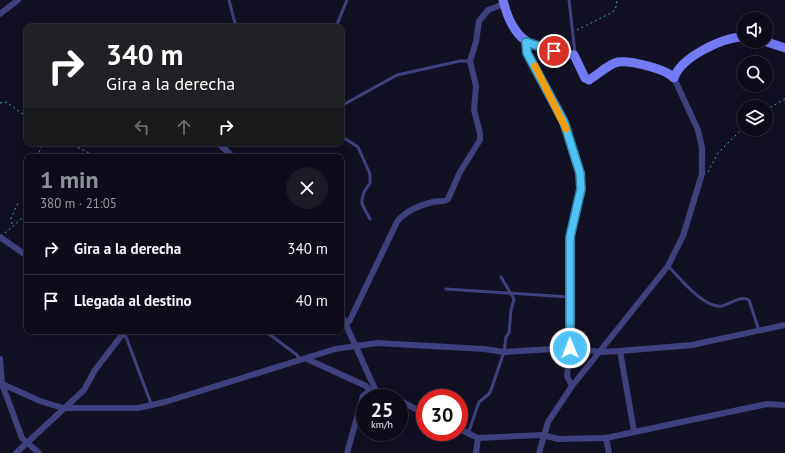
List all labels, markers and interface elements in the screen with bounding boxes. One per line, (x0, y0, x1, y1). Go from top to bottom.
map controls (737, 12, 773, 136)
button: sound (737, 12, 773, 48)
pin (537, 34, 571, 68)
text: 340 m (106, 36, 183, 73)
icon: right (40, 40, 92, 92)
icon: arrive (543, 40, 565, 62)
button: search (737, 56, 773, 92)
text: Gira a la derecha (106, 72, 235, 95)
button: layers (737, 100, 773, 136)
icon: left (131, 116, 153, 138)
icon: ahead (173, 116, 195, 138)
icon: right (215, 116, 237, 138)
text: 1 min (40, 164, 99, 195)
button: close (286, 167, 328, 209)
text: 380 m · 21:05 (40, 195, 117, 212)
icon: right (40, 238, 62, 260)
text: Gira a la derecha (74, 239, 181, 258)
text: 340 m (287, 239, 328, 258)
icon: arrive (40, 290, 62, 312)
text: Llegada al destino (74, 291, 192, 310)
text: 40 m (295, 291, 328, 310)
position arrow (549, 327, 591, 369)
speed limit sign: 30 (416, 389, 468, 441)
text: 25 (371, 397, 393, 423)
text: km/h (371, 418, 393, 431)

